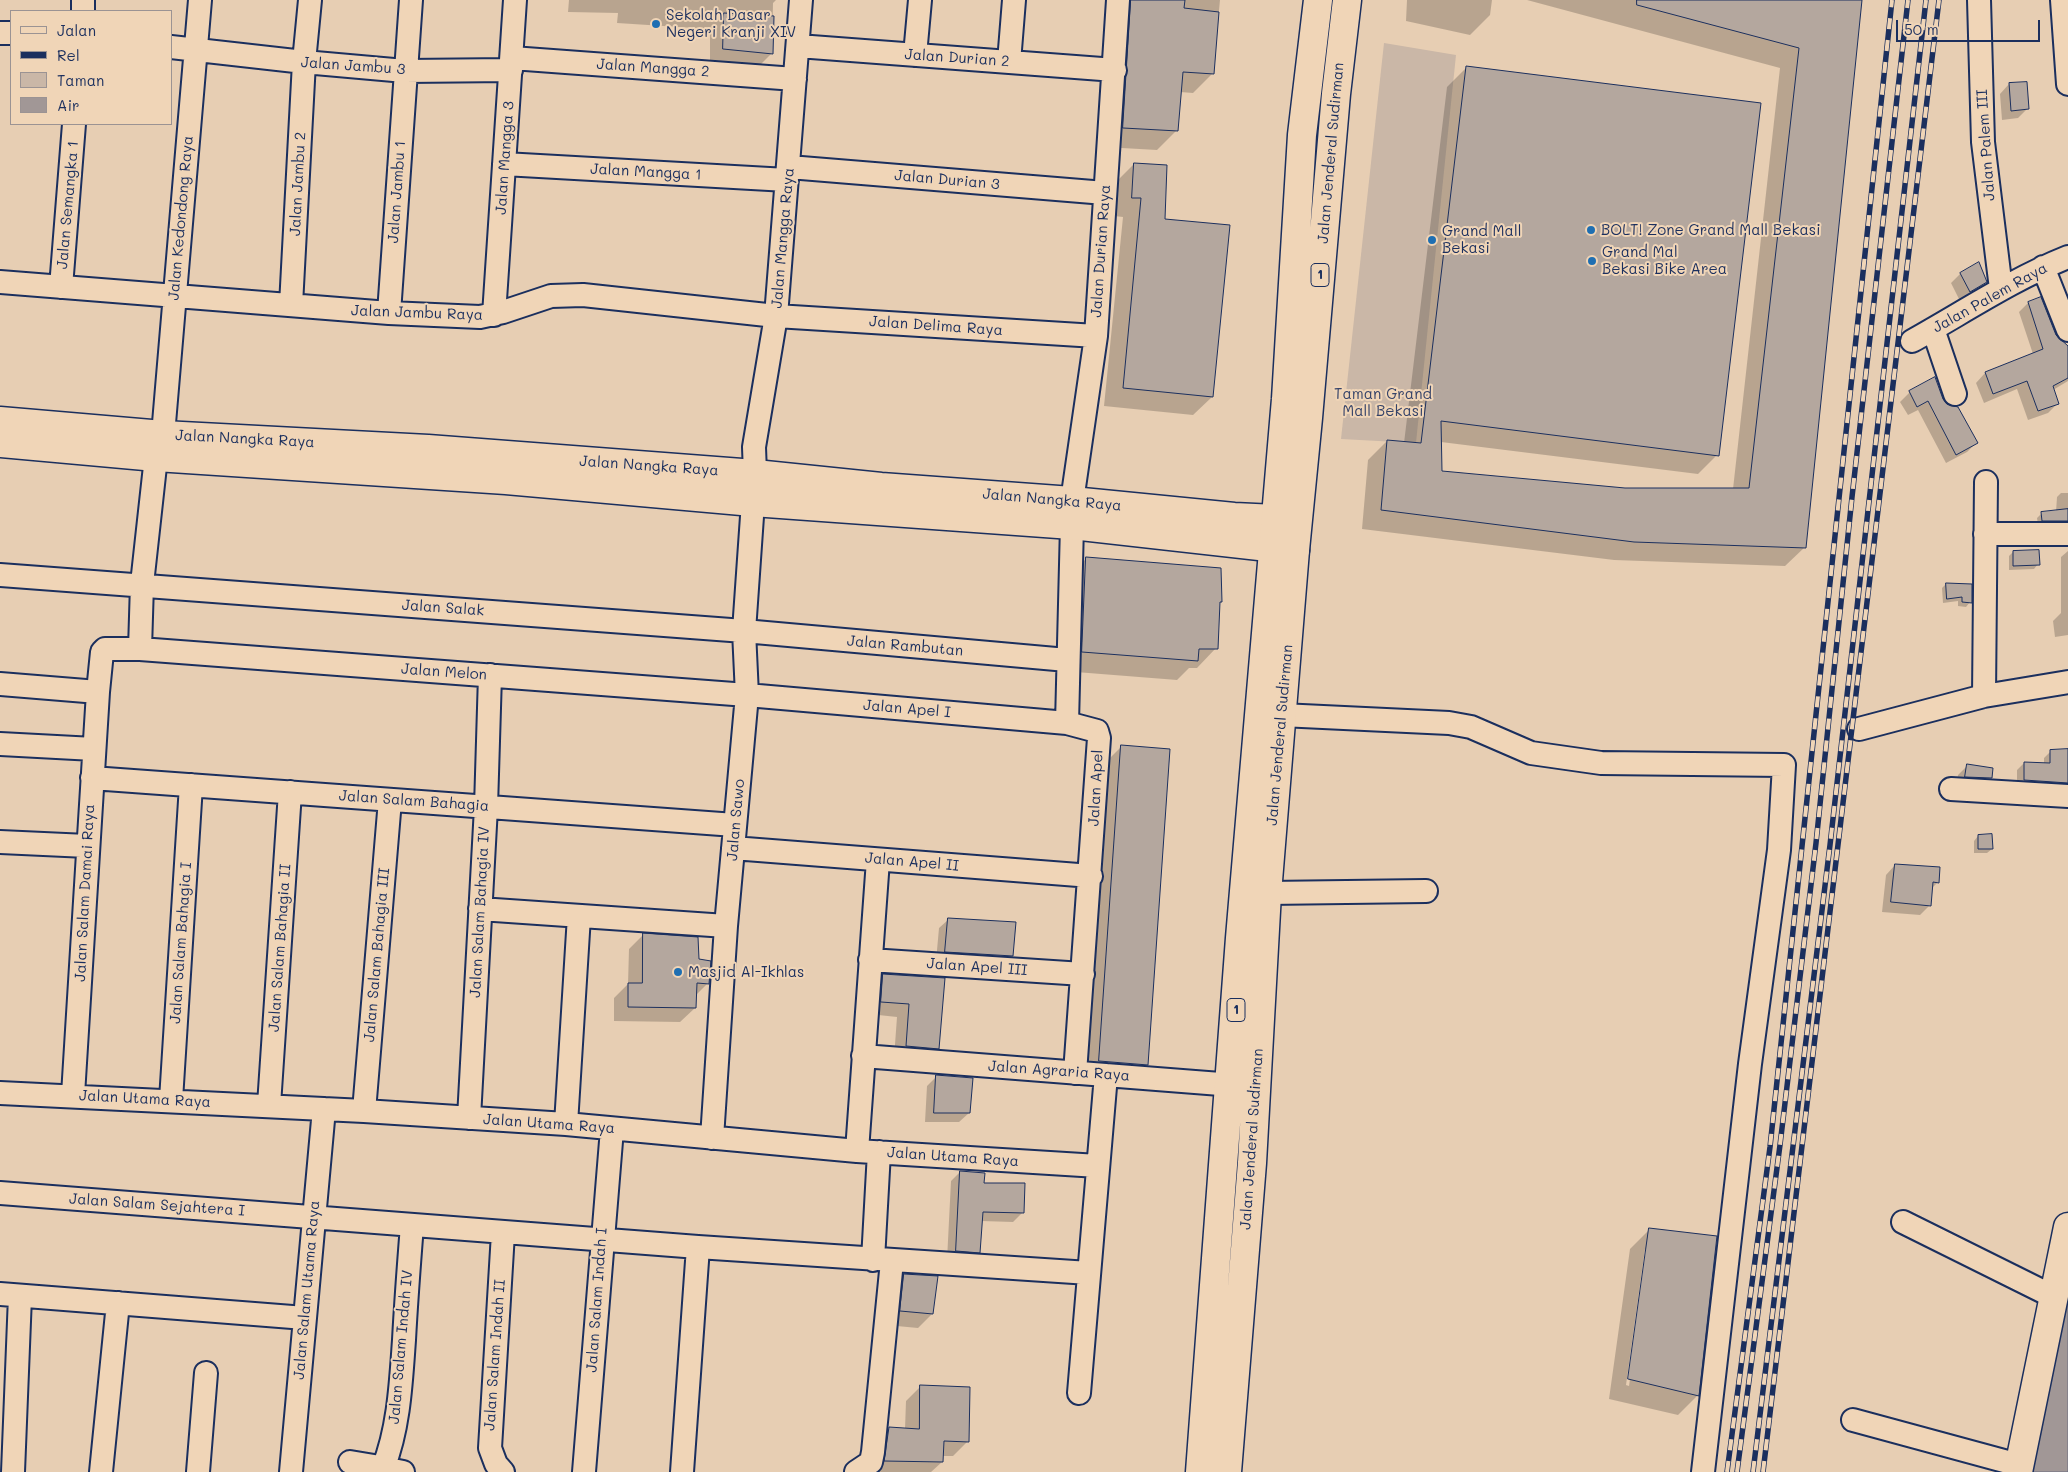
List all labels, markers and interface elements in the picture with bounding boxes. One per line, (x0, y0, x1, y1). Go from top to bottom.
place label: Sekolah Dasar Negeri Kranji XIV (666, 6, 796, 41)
legend (10, 10, 172, 125)
scale bar (1898, 10, 2042, 42)
marker: Sekolah Dasar Negeri Kranji XIV (650, 18, 662, 30)
text: 50 m (1904, 19, 1939, 39)
text: Jalan (57, 20, 96, 40)
text: Rel (57, 45, 80, 65)
street label: Jalan Durian 2 (904, 45, 1010, 71)
street label: Jalan Jambu 3 (300, 53, 406, 79)
street label: Jalan Mangga 2 (596, 55, 710, 81)
street label: Jalan Jenderal Sudirman (1314, 62, 1348, 244)
text: Taman (57, 70, 104, 90)
street label: Jalan Palem III (1973, 89, 1999, 201)
text: Air (57, 95, 80, 115)
street label: Jalan Mangga 3 (492, 101, 518, 215)
street label: Jalan Jambu 2 (286, 131, 310, 237)
street label: Jalan Kedondong Raya (165, 135, 197, 301)
street label: Jalan Semangka 1 (53, 140, 83, 270)
street label: Jalan Jambu 1 (384, 140, 410, 244)
street label: Jalan Mangga 1 (590, 160, 702, 184)
street label: Jalan Durian 3 (894, 166, 1000, 194)
street label: Jalan Mangga Raya (768, 167, 798, 309)
street label: Jalan Durian Raya (1087, 184, 1115, 318)
place label: BOLT! Zone Grand Mall Bekasi (1601, 221, 1821, 239)
place label: Grand Mall Bekasi (1442, 222, 1521, 257)
marker: BOLT! Zone Grand Mall Bekasi (1585, 224, 1597, 236)
marker: Grand Mall Bekasi (1426, 234, 1438, 246)
place label: Grand Mal Bekasi Bike Area (1602, 243, 1727, 278)
marker: Grand Mal Bekasi Bike Area (1586, 255, 1598, 267)
street label: Jalan Palem Raya (1930, 259, 2050, 337)
road number: 1 (1311, 264, 1329, 286)
street label: Jalan Jambu Raya (351, 302, 483, 324)
street label: Jalan Delima Raya (869, 312, 1003, 340)
park label: Taman Grand Mall Bekasi (1334, 385, 1432, 420)
street label: Jalan Nangka Raya (175, 426, 315, 452)
street label: Jalan Nangka Raya (579, 452, 719, 480)
street label: Jalan Nangka Raya (982, 485, 1122, 515)
street label: Jalan Salak (401, 596, 485, 620)
street label: Jalan Rambutan (846, 632, 964, 660)
street label: Jalan Jenderal Sudirman (1263, 644, 1297, 826)
street label: Jalan Melon (400, 660, 488, 684)
street label: Jalan Apel I (862, 696, 952, 722)
street label: Jalan Apel (1085, 749, 1107, 827)
street label: Jalan Sawo (723, 778, 749, 862)
street label: Jalan Salam Bahagia (338, 787, 490, 815)
street label: Jalan Salam Damai Raya (71, 804, 99, 982)
street label: Jalan Salam Bahagia IV (467, 826, 493, 998)
street label: Jalan Apel II (864, 849, 960, 875)
street label: Jalan Salam Bahagia I (166, 862, 196, 1024)
street label: Jalan Salam Bahagia II (265, 863, 295, 1033)
street label: Jalan Salam Bahagia III (360, 867, 394, 1043)
street label: Jalan Apel III (926, 954, 1028, 980)
place label: Masjid Al-Ikhlas (688, 963, 804, 981)
marker: Masjid Al-Ikhlas (672, 966, 684, 978)
road number: 1 (1227, 998, 1245, 1022)
street label: Jalan Jenderal Sudirman (1237, 1048, 1267, 1230)
street label: Jalan Agraria Raya (987, 1057, 1131, 1085)
street label: Jalan Utama Raya (79, 1087, 211, 1111)
street label: Jalan Utama Raya (483, 1110, 615, 1138)
street label: Jalan Utama Raya (887, 1143, 1019, 1171)
street label: Jalan Salam Sejahtera I (69, 1190, 245, 1220)
street label: Jalan Salam Utama Raya (290, 1200, 324, 1380)
street label: Jalan Salam Indah I (583, 1227, 611, 1373)
street label: Jalan Salam Indah IV (385, 1269, 417, 1425)
street label: Jalan Salam Indah II (481, 1279, 509, 1431)

